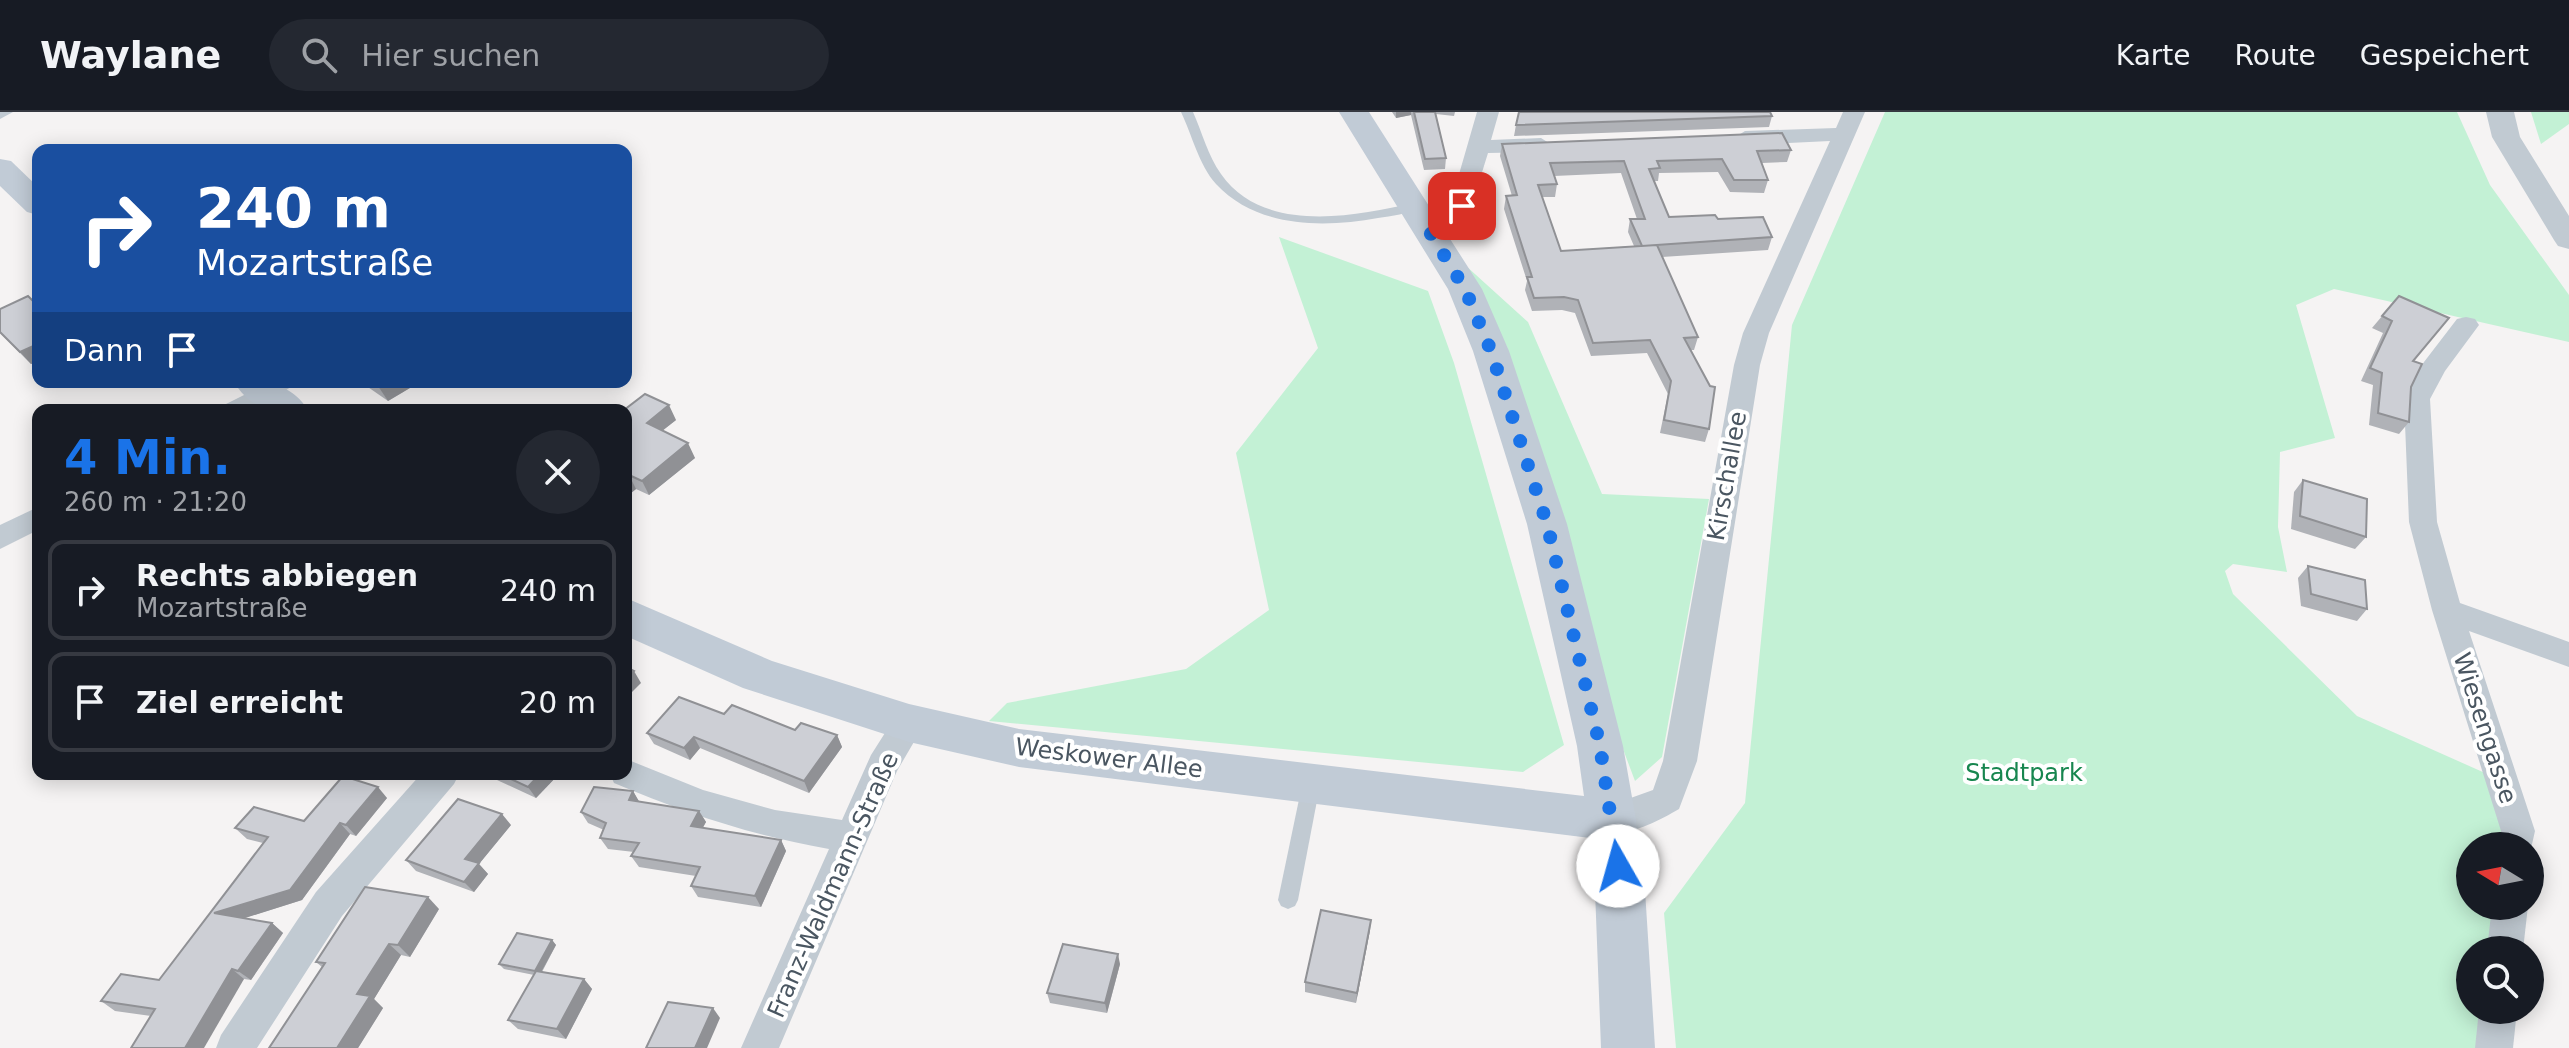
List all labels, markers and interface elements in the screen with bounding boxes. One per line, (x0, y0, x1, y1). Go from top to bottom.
search box (269, 19, 829, 91)
text: Waylane (40, 33, 221, 77)
icon: search (297, 33, 341, 77)
text: Hier suchen (361, 38, 540, 73)
text: Karte (2116, 39, 2191, 72)
text: Route (2235, 39, 2316, 72)
text: Gespeichert (2360, 39, 2529, 72)
pin (1428, 172, 1496, 240)
text: 240 m (196, 175, 391, 240)
icon: right (64, 176, 168, 280)
icon: arrive (1440, 184, 1484, 228)
text: Mozartstraße (196, 242, 434, 283)
icon: arrive (160, 328, 204, 372)
text: Dann (64, 333, 144, 368)
street label: Kirschallee (1702, 409, 1752, 543)
text: 4 Min. (64, 429, 231, 485)
button: close (516, 430, 600, 514)
text: 260 m · 21:20 (64, 487, 247, 517)
text: Rechts abbiegen (136, 558, 418, 593)
icon: right (68, 568, 112, 612)
text: 240 m (500, 573, 596, 608)
text: Mozartstraße (136, 593, 308, 623)
street label: Wiesengasse (2447, 649, 2523, 807)
icon: arrive (68, 680, 112, 724)
text: Ziel erreicht (136, 685, 343, 720)
text: 20 m (519, 685, 596, 720)
street label: Weskower Allee (1014, 733, 1204, 783)
street label: Franz-Waldmann-Straße (762, 748, 904, 1022)
park label: Stadtpark (1965, 759, 2083, 787)
position arrow (1576, 824, 1660, 908)
north arrow (2456, 832, 2544, 920)
map controls (2456, 832, 2544, 1024)
button: search (2456, 936, 2544, 1024)

